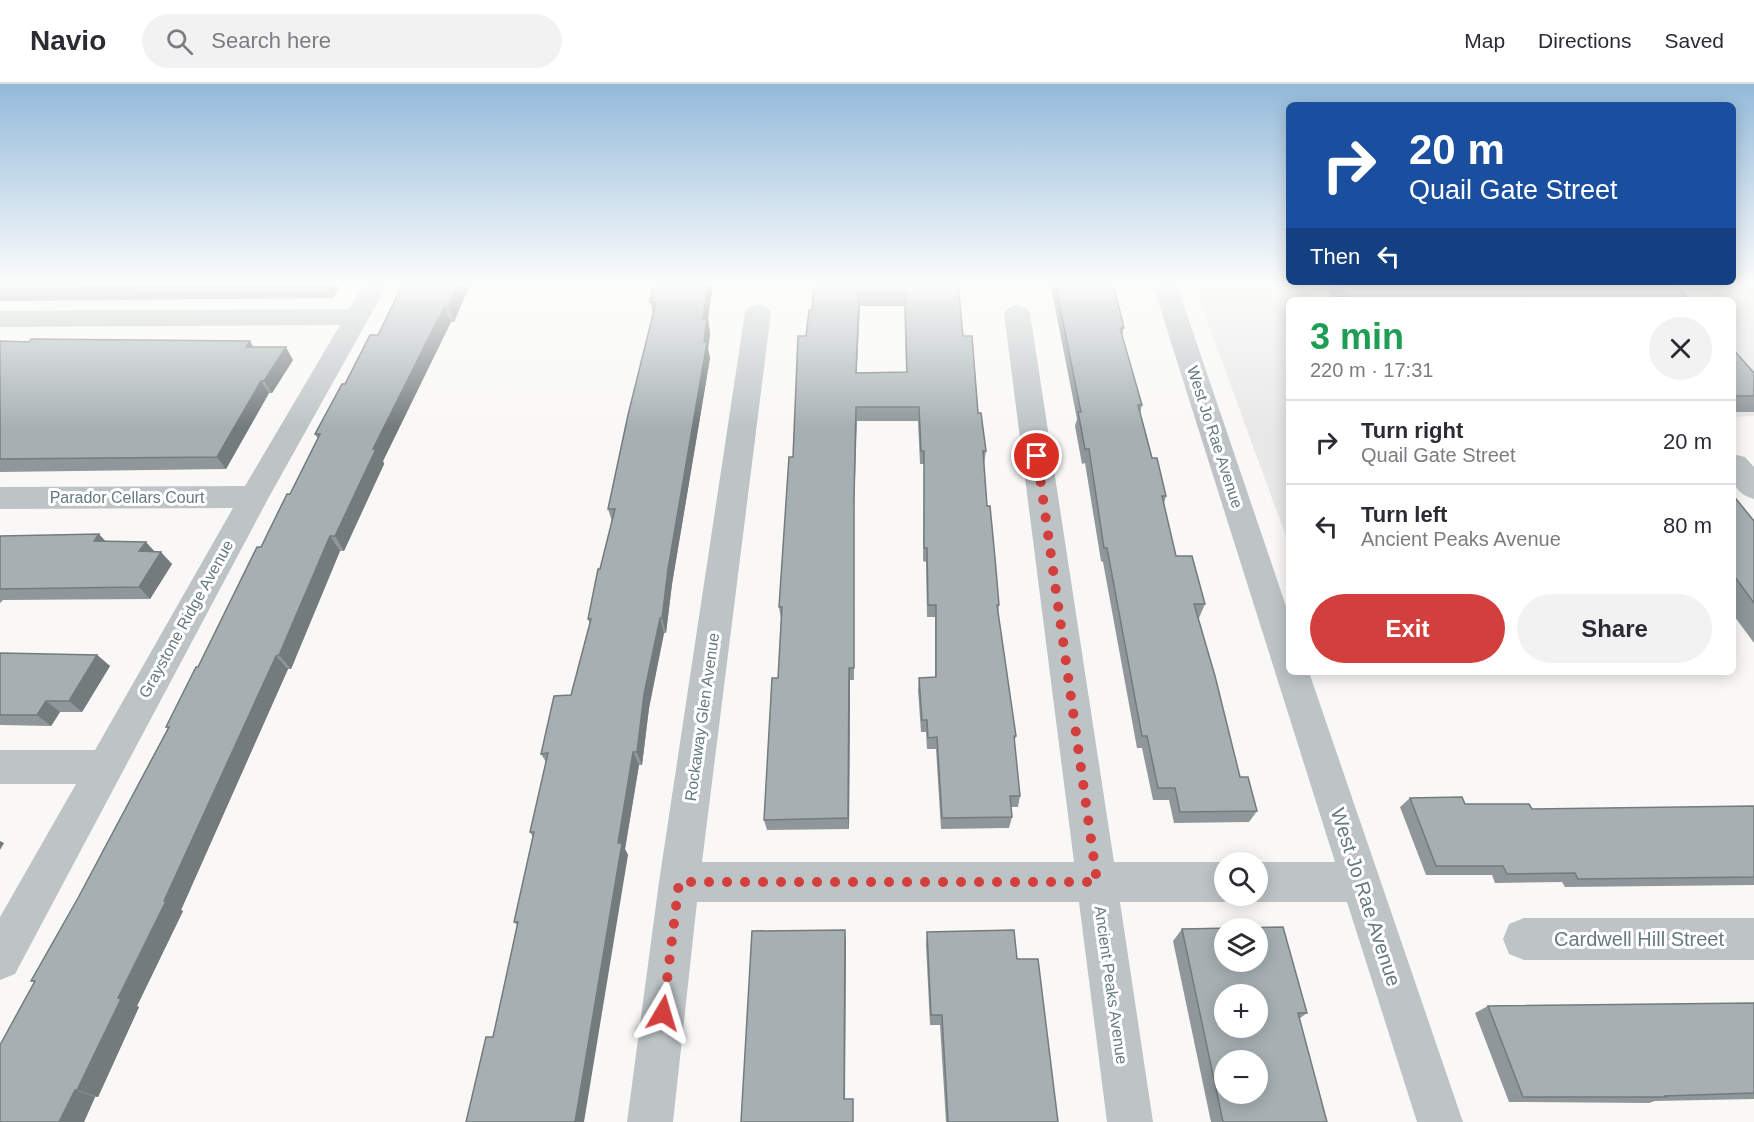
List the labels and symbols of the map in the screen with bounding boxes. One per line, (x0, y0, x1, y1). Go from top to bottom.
street label: West Jo Rae Avenue (1184, 364, 1246, 510)
pin (1011, 430, 1062, 481)
street label: Parador Cellars Court (50, 489, 205, 506)
street label: Graystone Ridge Avenue (136, 537, 237, 701)
street label: Rockaway Glen Avenue (682, 632, 722, 802)
street label: West Jo Rae Avenue (1327, 805, 1405, 989)
street label: Ancient Peaks Avenue (1091, 905, 1131, 1065)
street label: Cardwell Hill Street (1554, 928, 1724, 950)
position arrow (631, 981, 695, 1045)

